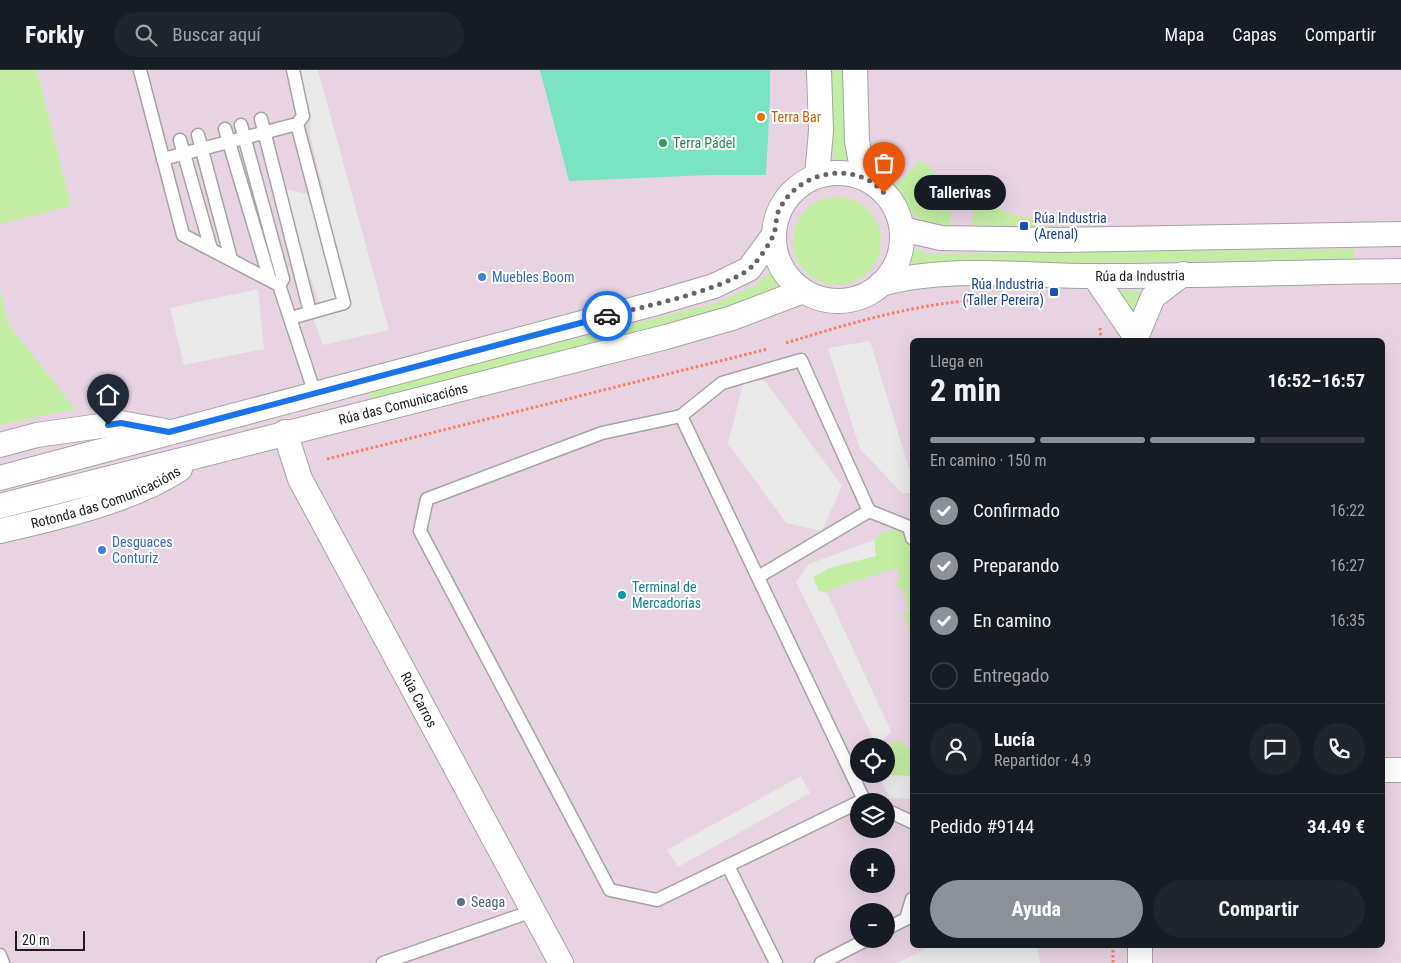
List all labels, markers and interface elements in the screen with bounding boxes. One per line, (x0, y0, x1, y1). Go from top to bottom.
search box (114, 12, 464, 57)
text: Forkly (25, 21, 84, 49)
icon: search (132, 21, 160, 49)
text: Buscar aquí (172, 23, 261, 46)
text: Mapa (1165, 24, 1204, 45)
text: Capas (1232, 24, 1277, 45)
text: Compartir (1305, 24, 1376, 45)
place label: Terra Bar (771, 109, 821, 125)
marker: Terra Bar (755, 111, 767, 123)
place label: Terra Pádel (673, 135, 735, 151)
marker: Terra Pádel (657, 137, 669, 149)
pin (863, 142, 905, 193)
icon: bag (870, 149, 898, 177)
callout: Tallerivas (914, 176, 1006, 210)
text: Tallerivas (929, 183, 991, 202)
place label: Rúa Industria (Arenal) (1034, 210, 1107, 243)
marker: Rúa Industria (Arenal) (1018, 220, 1030, 232)
street label: Rúa da Industria (1095, 267, 1185, 284)
place label: Muebles Boom (492, 269, 574, 285)
marker: Muebles Boom (476, 271, 488, 283)
place label: Rúa Industria (Taller Pereira) (963, 276, 1044, 309)
marker: Rúa Industria (Taller Pereira) (1048, 286, 1060, 298)
courier (582, 291, 632, 341)
icon: car (593, 302, 621, 330)
text: Llega en (930, 352, 983, 371)
text: 16:52–16:57 (1267, 369, 1365, 392)
text: 2 min (930, 371, 1001, 409)
pin (87, 374, 129, 425)
street label: Rúa das Comunicacións (337, 380, 470, 428)
icon: home (94, 381, 122, 409)
text: En camino · 150 m (930, 451, 1047, 470)
street label: Rotonda das Comunicacións (29, 463, 183, 531)
icon: check (930, 497, 958, 525)
text: Confirmado (973, 499, 1060, 522)
text: 16:22 (1330, 501, 1365, 520)
place label: Desguaces Conturiz (112, 534, 173, 566)
marker: Desguaces Conturiz (96, 544, 108, 556)
icon: check (930, 552, 958, 580)
text: Preparando (973, 554, 1059, 577)
text: 16:27 (1330, 556, 1365, 575)
place label: Terminal de Mercadorías (632, 579, 701, 611)
marker: Terminal de Mercadorías (616, 589, 628, 601)
icon: check (930, 607, 958, 635)
text: En camino (973, 609, 1051, 632)
text: 16:35 (1330, 611, 1365, 630)
text: Entregado (973, 664, 1049, 687)
street label: Rúa Carros (398, 669, 440, 730)
button: person (930, 723, 982, 775)
button: chat (1249, 723, 1301, 775)
button: phone (1313, 723, 1365, 775)
text: Lucía (994, 728, 1035, 751)
map controls (850, 738, 895, 948)
button: locate (850, 738, 895, 783)
text: Repartidor · 4.9 (994, 751, 1091, 770)
button: layers (850, 793, 895, 838)
text: Pedido #9144 (930, 815, 1034, 838)
text: 34.49 € (1307, 815, 1365, 838)
button: + (850, 848, 895, 893)
button: Ayuda (930, 880, 1143, 938)
button: Compartir (1153, 880, 1365, 938)
place label: Seaga (471, 894, 505, 910)
marker: Seaga (455, 896, 467, 908)
button: − (850, 903, 895, 948)
scale bar (15, 928, 85, 951)
text: 20 m (22, 932, 50, 948)

